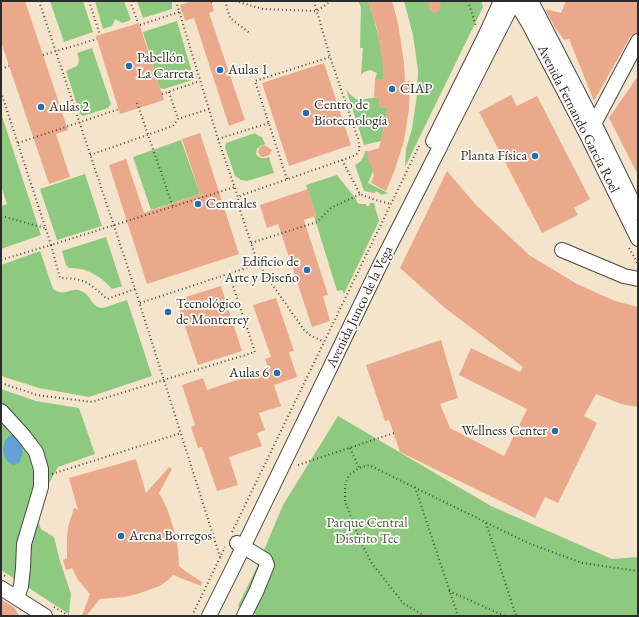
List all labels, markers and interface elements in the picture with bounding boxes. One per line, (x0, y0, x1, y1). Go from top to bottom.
street label: Avenida Fernando García Roel (533, 42, 623, 196)
place label: Pabellón La Carreta (137, 50, 194, 82)
marker: Pabellón La Carreta (124, 61, 134, 71)
place label: Aulas 1 (228, 62, 268, 78)
marker: Aulas 1 (215, 65, 225, 75)
place label: CIAP (400, 81, 432, 97)
marker: CIAP (387, 84, 397, 94)
place label: Centro de Biotecnología (314, 97, 387, 130)
place label: Aulas 2 (49, 99, 89, 115)
marker: Aulas 2 (36, 102, 46, 112)
marker: Centro de Biotecnología (301, 108, 311, 118)
place label: Planta Física (461, 148, 527, 164)
marker: Planta Física (530, 151, 540, 161)
place label: Centrales (206, 196, 257, 212)
marker: Centrales (193, 199, 203, 209)
street label: Avenida Junco de la Vega (323, 243, 397, 371)
place label: Edificio de Arte y Diseño (225, 254, 299, 286)
marker: Edificio de Arte y Diseño (302, 265, 312, 275)
place label: Tecnológico de Monterrey (176, 296, 249, 328)
marker: Tecnológico de Monterrey (163, 307, 173, 317)
place label: Aulas 6 (229, 365, 269, 381)
marker: Aulas 6 (272, 368, 282, 378)
place label: Wellness Center (461, 423, 547, 439)
marker: Wellness Center (550, 426, 560, 436)
park label: Parque Central Distrito Tec (326, 515, 408, 548)
place label: Arena Borregos (129, 528, 212, 544)
marker: Arena Borregos (116, 531, 126, 541)

